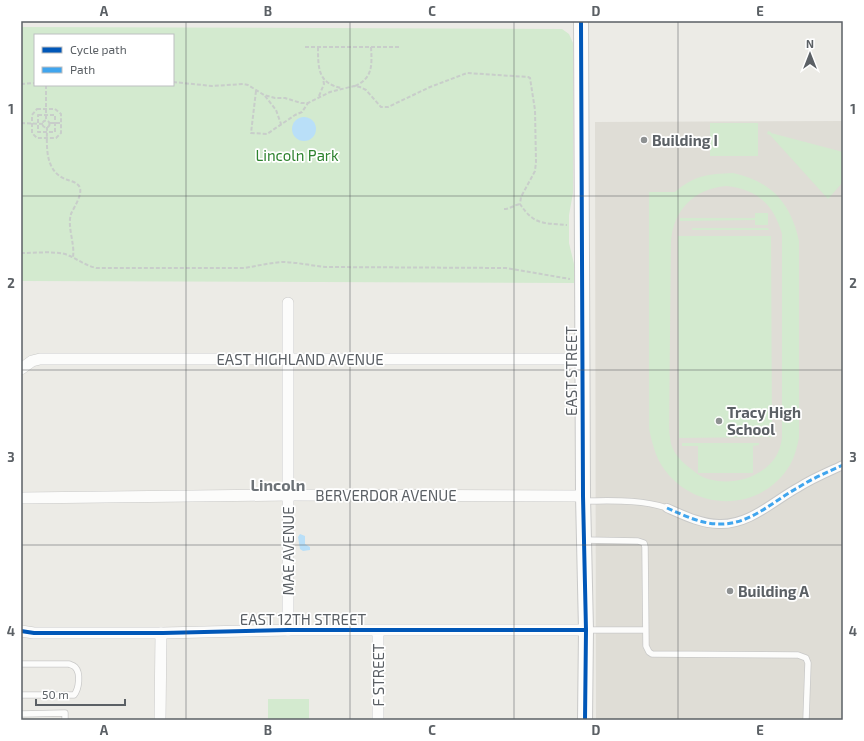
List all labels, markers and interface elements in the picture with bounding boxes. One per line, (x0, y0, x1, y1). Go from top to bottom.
text: A (100, 3, 109, 19)
text: B (264, 3, 272, 19)
text: C (428, 3, 436, 19)
text: D (592, 3, 601, 19)
text: E (756, 3, 764, 19)
legend (34, 34, 174, 86)
north arrow (790, 34, 830, 74)
text: N (806, 37, 814, 50)
text: Cycle path (70, 42, 127, 56)
text: Path (70, 62, 95, 76)
text: 1 (8, 101, 14, 117)
text: 1 (850, 101, 856, 117)
place label: Building I (652, 131, 718, 149)
marker: Building I (639, 135, 649, 145)
park label: Lincoln Park (255, 146, 339, 164)
text: 2 (7, 275, 15, 291)
text: 2 (849, 275, 857, 291)
street label: EAST STREET (562, 326, 580, 416)
street label: EAST HIGHLAND AVENUE (216, 350, 384, 368)
place label: Tracy High School (727, 403, 801, 438)
marker: Tracy High School (714, 416, 724, 426)
text: 3 (7, 449, 15, 465)
text: 3 (849, 449, 857, 465)
district label: Lincoln (251, 475, 305, 494)
street label: BERVERDOR AVENUE (315, 486, 457, 504)
street label: MAE AVENUE (279, 506, 297, 596)
place label: Building A (738, 582, 809, 600)
marker: Building A (725, 586, 735, 596)
street label: EAST 12TH STREET (240, 610, 366, 628)
text: 4 (7, 623, 15, 639)
text: 4 (849, 623, 857, 639)
street label: F STREET (369, 643, 387, 707)
scale bar (36, 681, 125, 707)
text: 50 m (42, 687, 69, 701)
text: A (100, 722, 109, 738)
text: B (264, 722, 272, 738)
text: C (428, 722, 436, 738)
text: D (592, 722, 601, 738)
text: E (756, 722, 764, 738)

